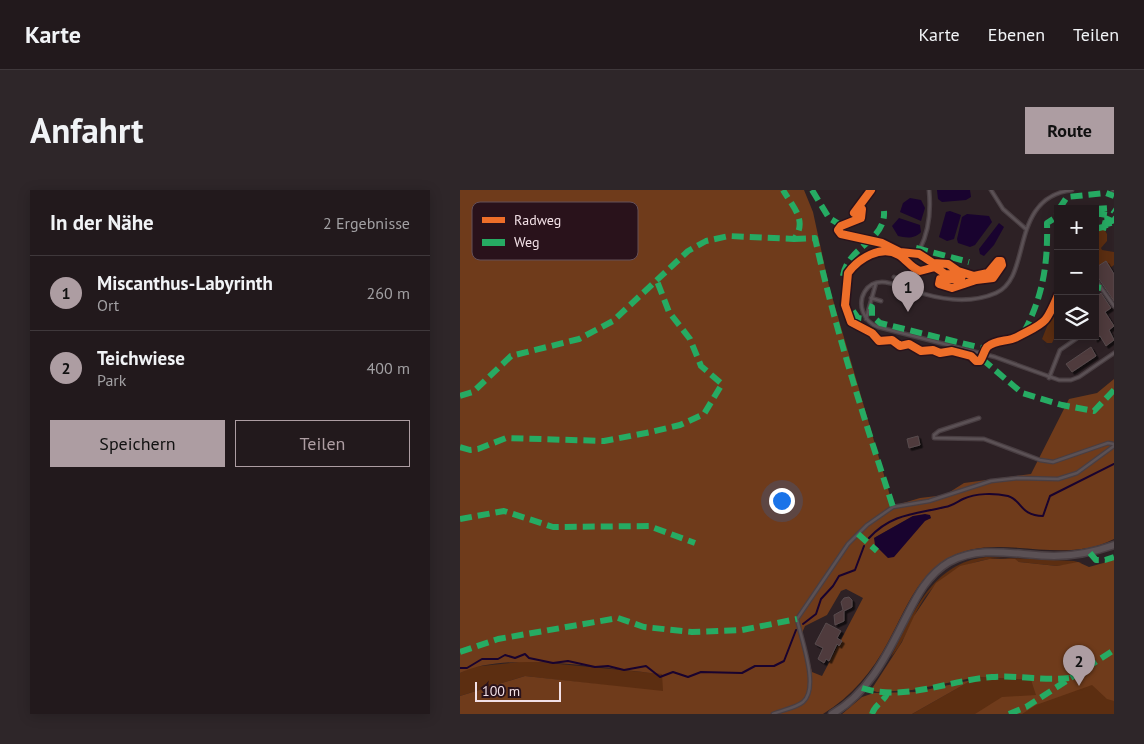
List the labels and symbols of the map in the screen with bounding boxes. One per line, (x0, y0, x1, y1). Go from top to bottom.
legend (472, 202, 638, 260)
text: Radweg (514, 211, 561, 229)
text: Weg (514, 233, 539, 251)
pin: 1 (892, 271, 924, 312)
your location (769, 488, 795, 514)
pin: 2 (1063, 645, 1095, 686)
scale bar (475, 679, 561, 702)

